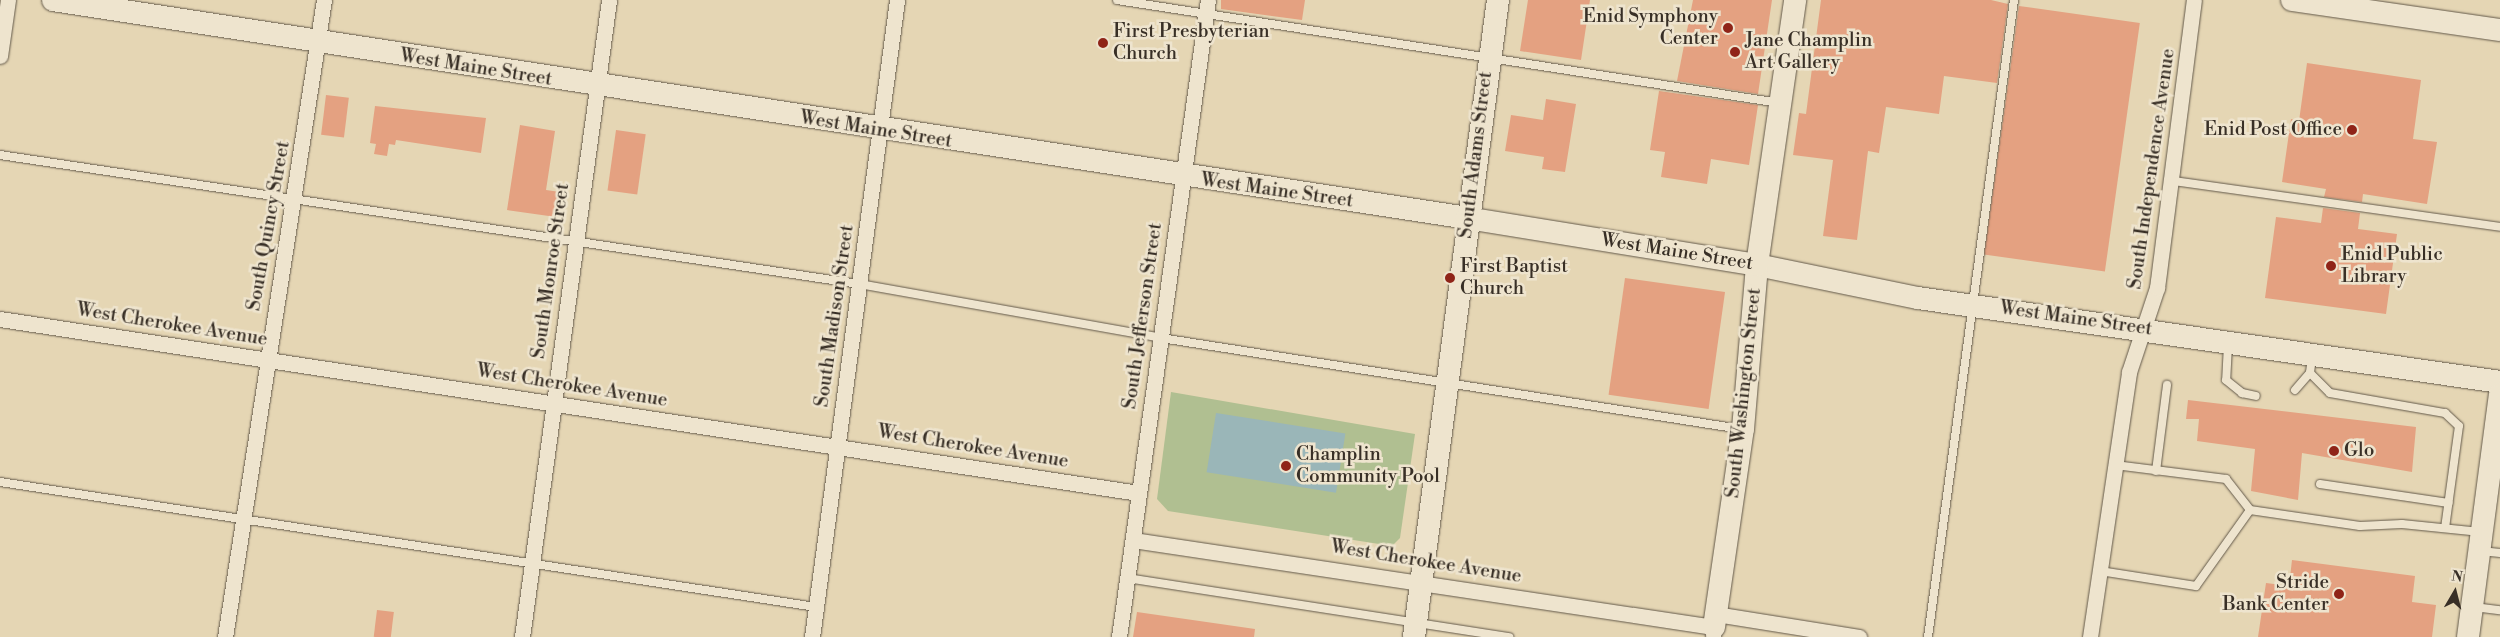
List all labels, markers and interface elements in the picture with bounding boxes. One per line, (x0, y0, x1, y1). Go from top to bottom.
place label: Enid Symphony Center (1583, 6, 1718, 50)
place label: First Presbyterian Church (1113, 21, 1270, 65)
marker: Enid Symphony Center (1722, 22, 1734, 34)
place label: Jane Champlin Art Gallery (1745, 30, 1872, 74)
marker: First Presbyterian Church (1097, 37, 1109, 49)
street label: West Maine Street (398, 45, 554, 91)
marker: Jane Champlin Art Gallery (1729, 46, 1741, 58)
street label: South Independence Avenue (2124, 47, 2180, 291)
street label: South Adams Street (1454, 70, 1498, 240)
street label: West Maine Street (798, 107, 954, 153)
place label: Enid Post Office (2204, 119, 2342, 141)
marker: Enid Post Office (2346, 124, 2358, 136)
street label: South Quincy Street (243, 139, 295, 313)
street label: West Maine Street (1199, 169, 1355, 213)
street label: South Monroe Street (527, 182, 575, 360)
street label: South Jefferson Street (1119, 221, 1167, 411)
street label: South Madison Street (811, 223, 859, 409)
street label: West Maine Street (1599, 229, 1755, 275)
place label: Enid Public Library (2341, 244, 2443, 288)
place label: First Baptist Church (1460, 256, 1568, 300)
marker: Enid Public Library (2325, 260, 2337, 272)
marker: First Baptist Church (1444, 272, 1456, 284)
street label: South Washington Street (1722, 287, 1766, 499)
street label: West Maine Street (1998, 297, 2154, 341)
street label: West Cherokee Avenue (75, 299, 269, 351)
street label: West Cherokee Avenue (475, 360, 669, 412)
street label: West Cherokee Avenue (876, 421, 1070, 473)
place label: Glo (2344, 440, 2374, 462)
place label: Champlin Community Pool (1296, 444, 1440, 488)
marker: Glo (2328, 445, 2340, 457)
marker: Champlin Community Pool (1280, 460, 1292, 472)
street label: West Cherokee Avenue (1329, 536, 1523, 588)
north arrow (2430, 567, 2480, 617)
text: N (2450, 567, 2464, 587)
place label: Stride Bank Center (2223, 572, 2329, 616)
marker: Stride Bank Center (2333, 588, 2345, 600)

